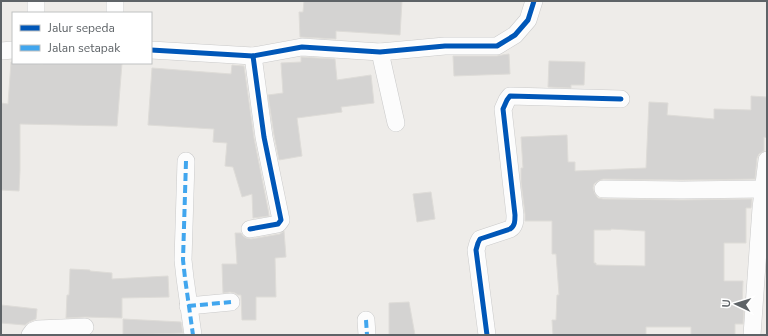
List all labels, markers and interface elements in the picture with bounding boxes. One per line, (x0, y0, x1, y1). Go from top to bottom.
legend (12, 12, 152, 64)
text: Jalur sepeda (47, 20, 115, 36)
text: Jalan setapak (47, 40, 121, 56)
north arrow (716, 284, 756, 324)
text: U (719, 299, 734, 308)

